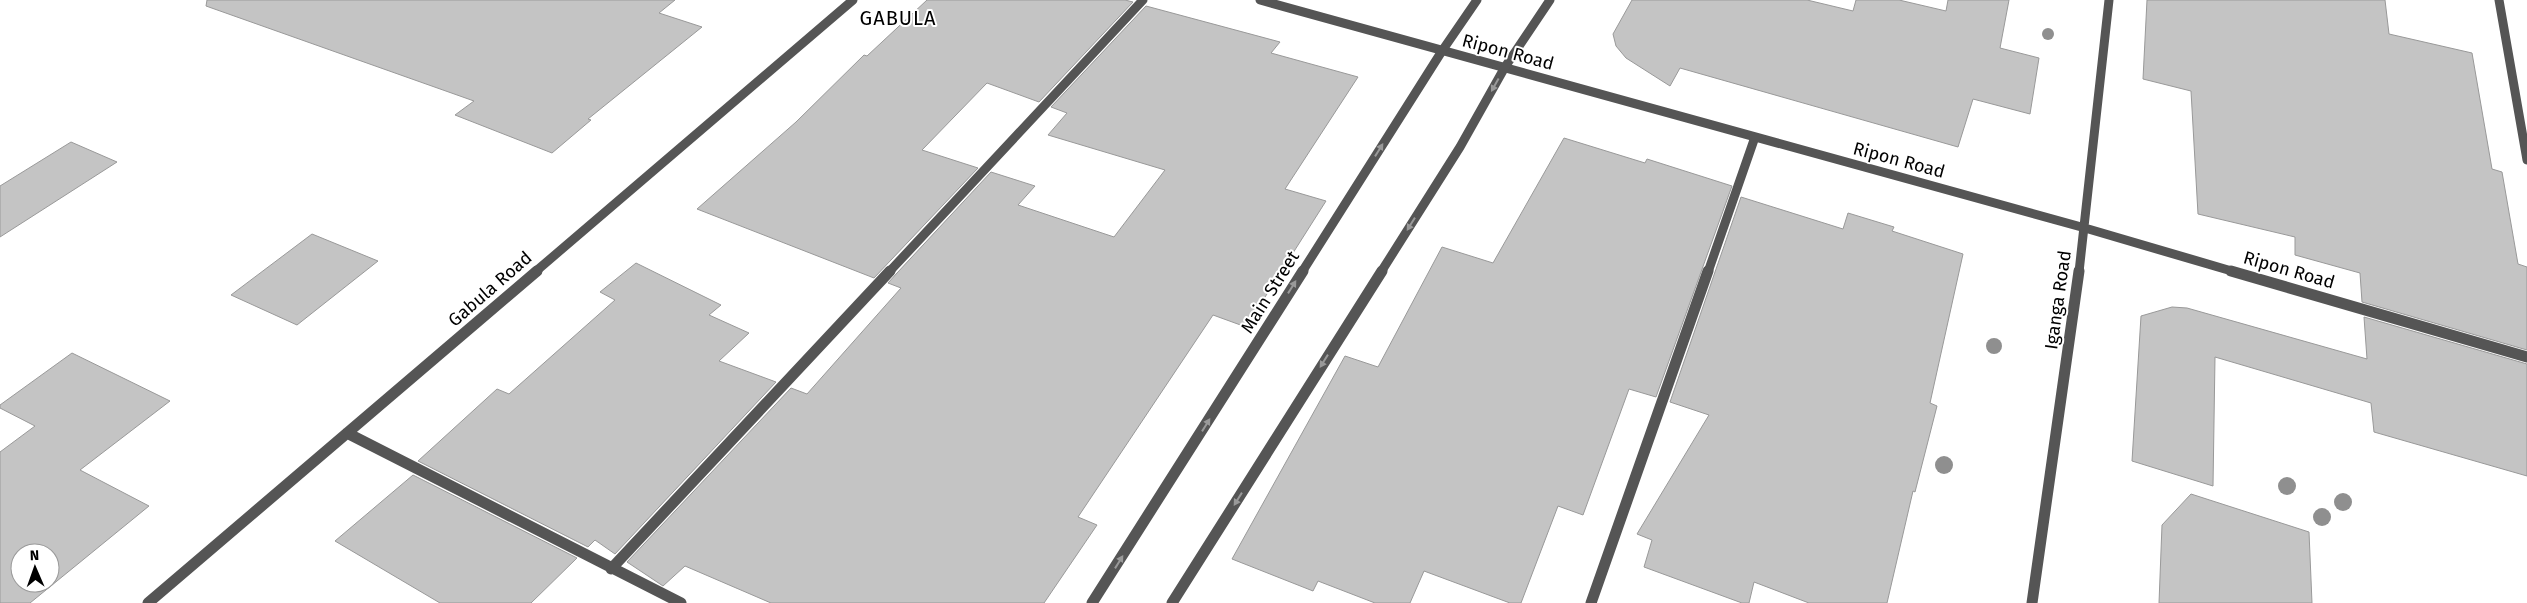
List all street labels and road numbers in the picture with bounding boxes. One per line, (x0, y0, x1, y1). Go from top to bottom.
street label: Ripon Road (1460, 29, 1556, 75)
street label: Ripon Road (1851, 137, 1947, 183)
street label: Main Street (1236, 246, 1304, 337)
street label: Ripon Road (2241, 246, 2337, 294)
street label: Gabula Road (444, 247, 536, 331)
street label: Iganga Road (2040, 249, 2076, 351)

